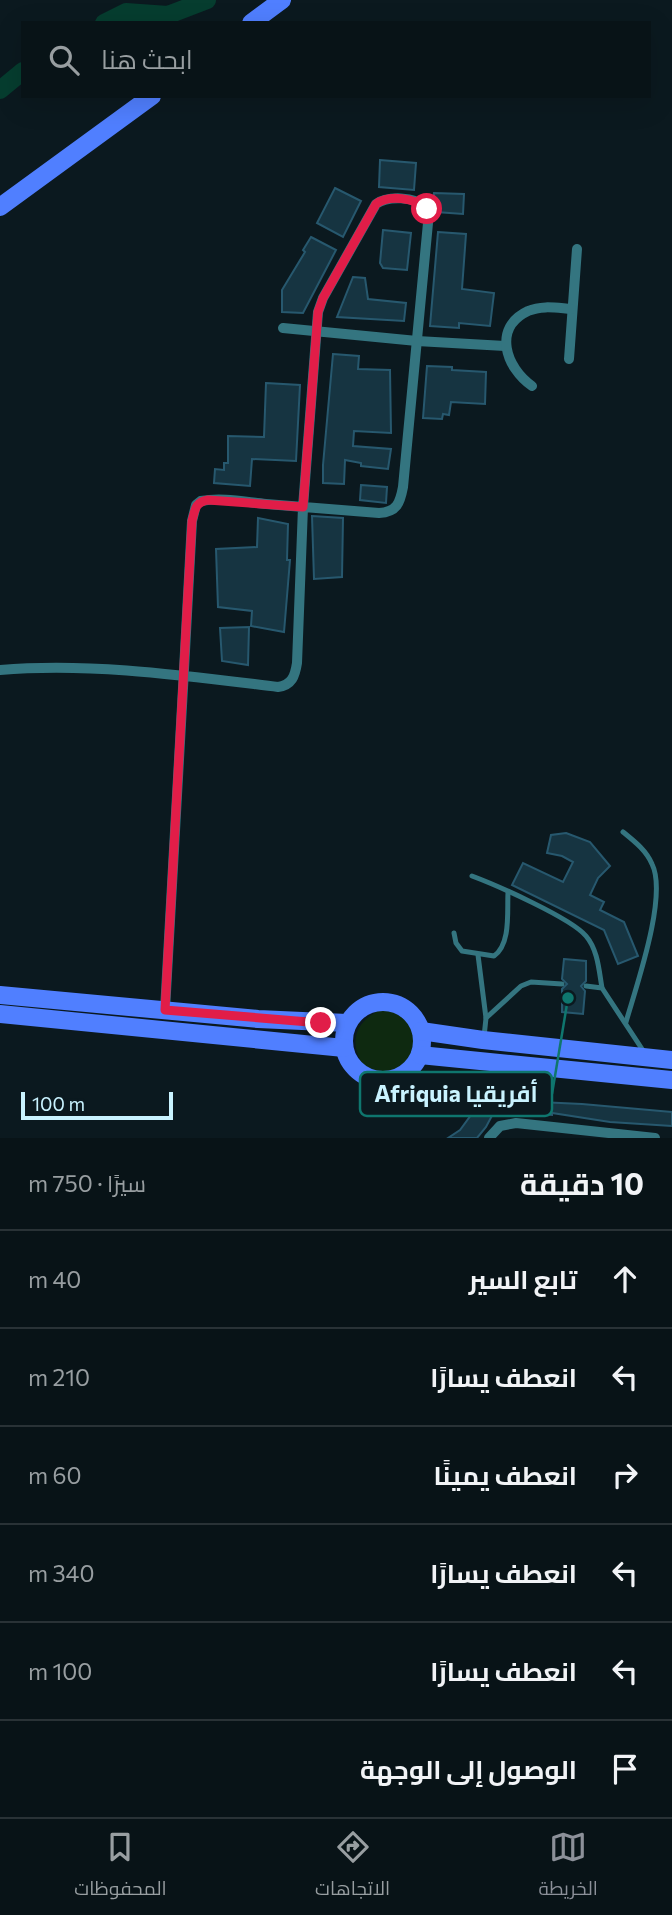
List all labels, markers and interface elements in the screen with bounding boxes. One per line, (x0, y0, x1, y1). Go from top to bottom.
search box (21, 21, 651, 98)
icon: search (45, 41, 83, 79)
text: ابحث هنا (101, 43, 193, 74)
route start (411, 193, 442, 224)
route end (305, 1007, 336, 1038)
callout: Afriquia أفريقيا (360, 1072, 552, 1116)
text: Afriquia أفريقيا (374, 1079, 538, 1108)
scale bar (21, 1089, 173, 1121)
text: 100 m (32, 1092, 85, 1115)
text: 10 دقيقة (520, 1164, 644, 1201)
text: سيرًا · 750 m (28, 1169, 146, 1197)
icon: ahead (606, 1260, 644, 1298)
text: تابع السير (469, 1263, 577, 1294)
text: 40 m (28, 1265, 81, 1293)
icon: left (606, 1358, 644, 1396)
text: انعطف يسارًا (430, 1361, 577, 1392)
text: 210 m (28, 1363, 90, 1391)
icon: right (606, 1456, 644, 1494)
text: انعطف يمينًا (433, 1459, 577, 1490)
text: 60 m (28, 1461, 81, 1489)
icon: left (606, 1554, 644, 1592)
text: انعطف يسارًا (430, 1557, 577, 1588)
text: 340 m (28, 1559, 94, 1587)
icon: left (606, 1652, 644, 1690)
text: انعطف يسارًا (430, 1655, 577, 1686)
text: 100 m (28, 1657, 92, 1685)
icon: arrive (606, 1750, 644, 1788)
text: الوصول إلى الوجهة (360, 1753, 577, 1784)
tab: المحفوظات (74, 1828, 167, 1906)
tab: الاتجاهات (315, 1828, 390, 1906)
tab: الخريطة (539, 1828, 598, 1906)

